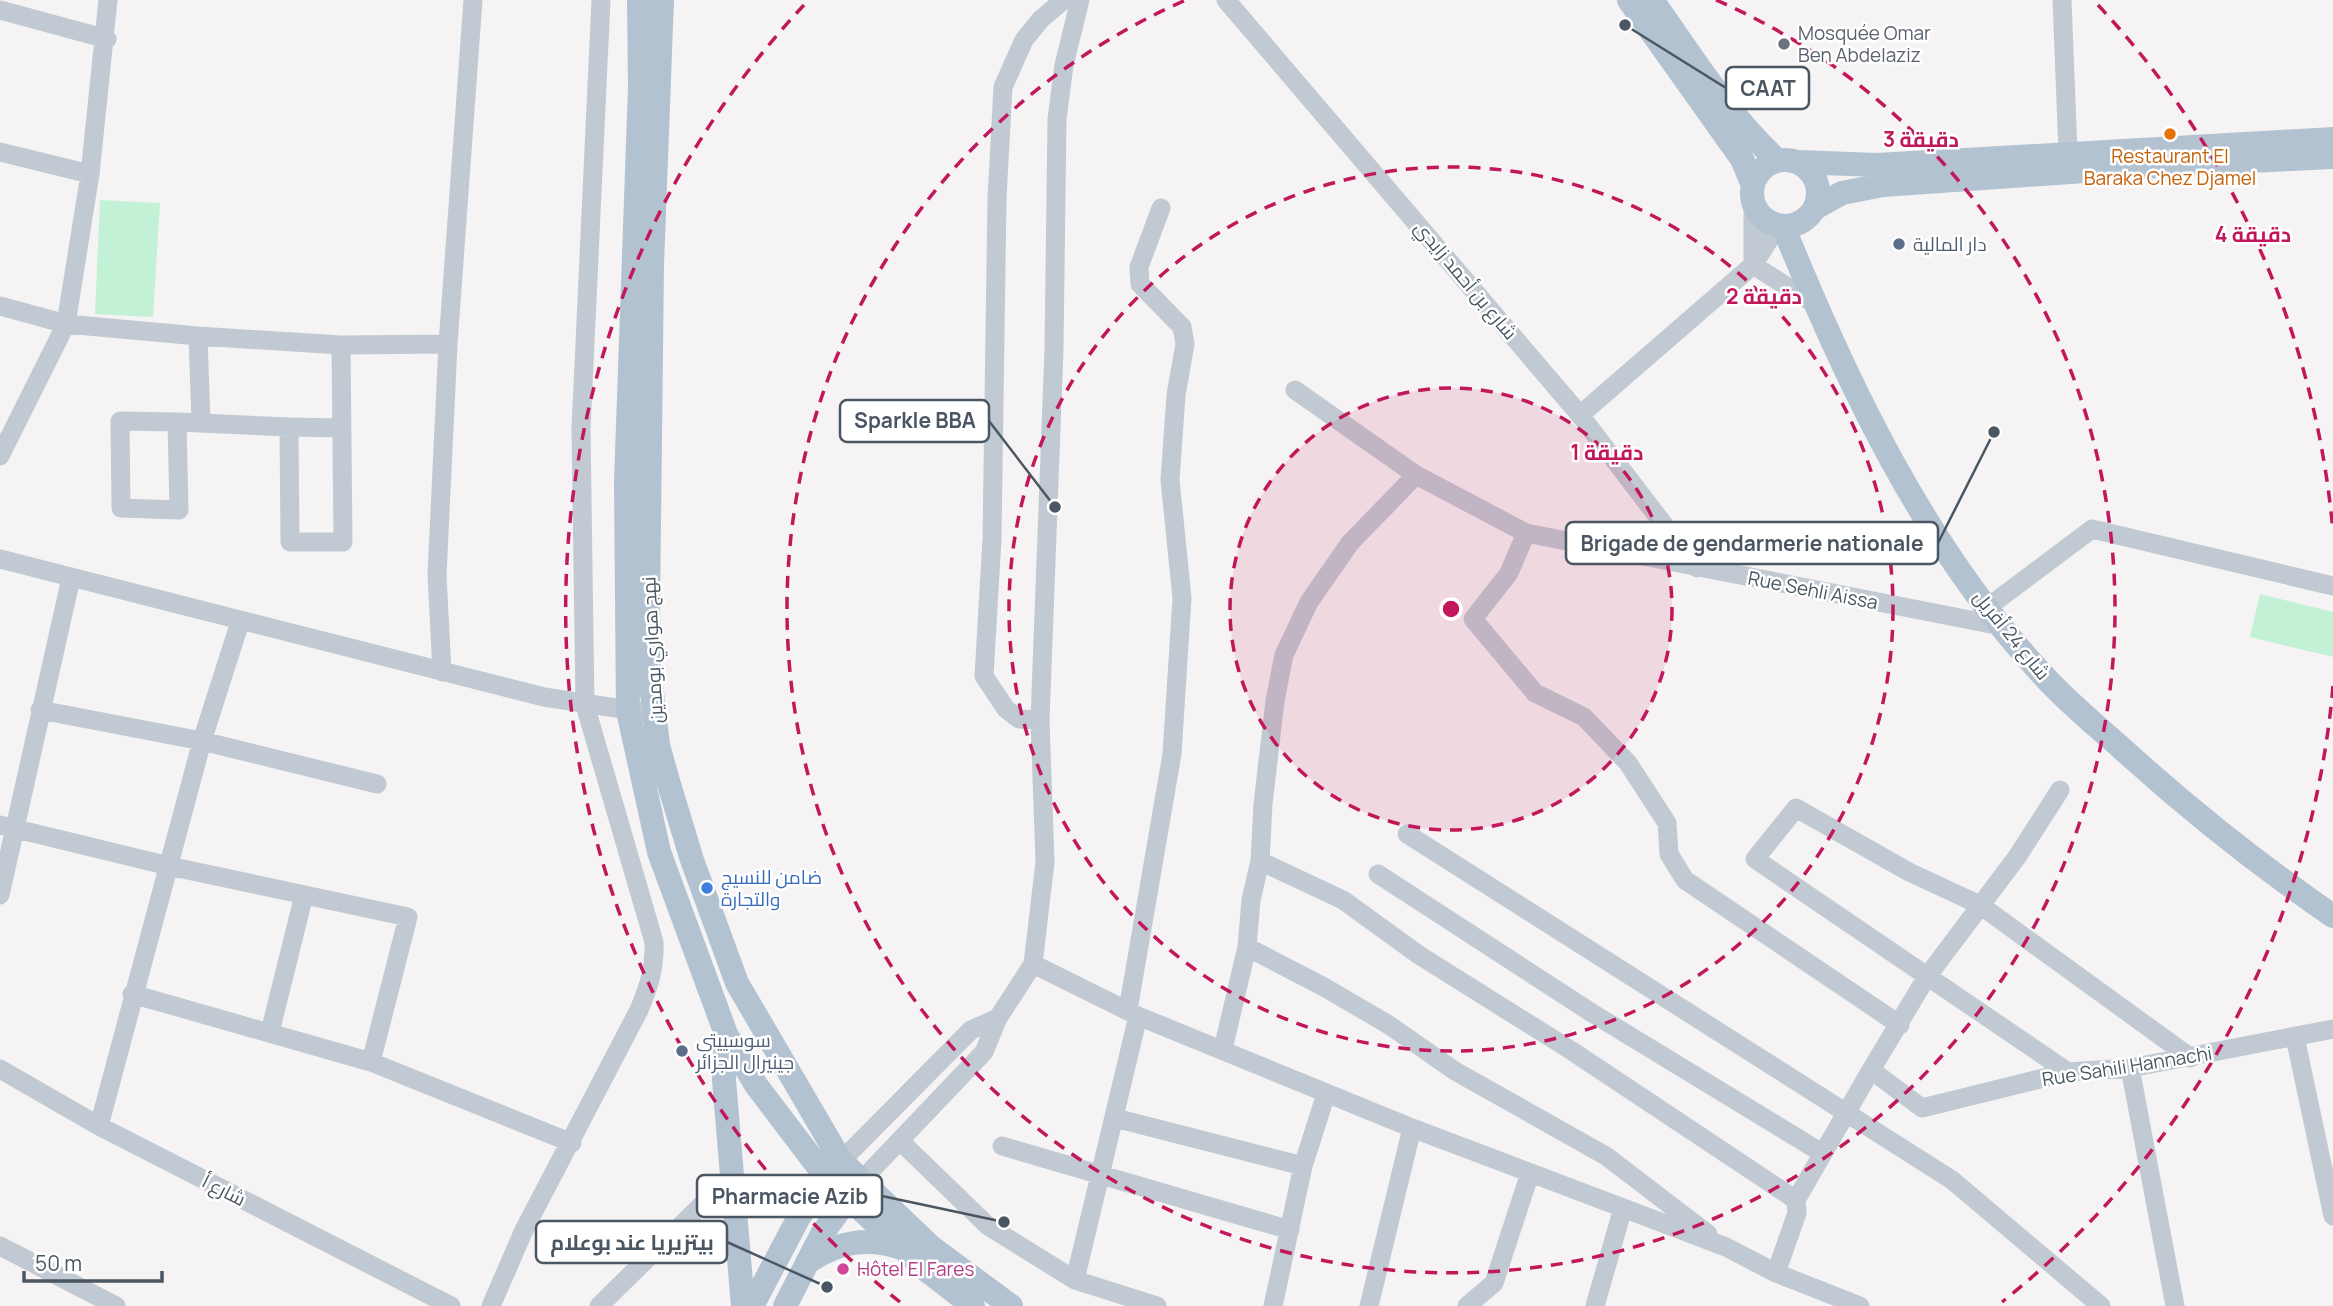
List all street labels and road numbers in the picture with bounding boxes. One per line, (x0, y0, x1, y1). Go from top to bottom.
street label: شارع بن أحمد زايدي (1407, 215, 1523, 346)
street label: Rue Sehli Aissa (1746, 565, 1880, 615)
street label: نهج هواري بومدين (635, 576, 671, 724)
street label: شارع 24 أفريل (1967, 585, 2056, 686)
street label: Rue Sahili Hannachi (2040, 1040, 2214, 1092)
street label: شارع أ (197, 1168, 250, 1213)

